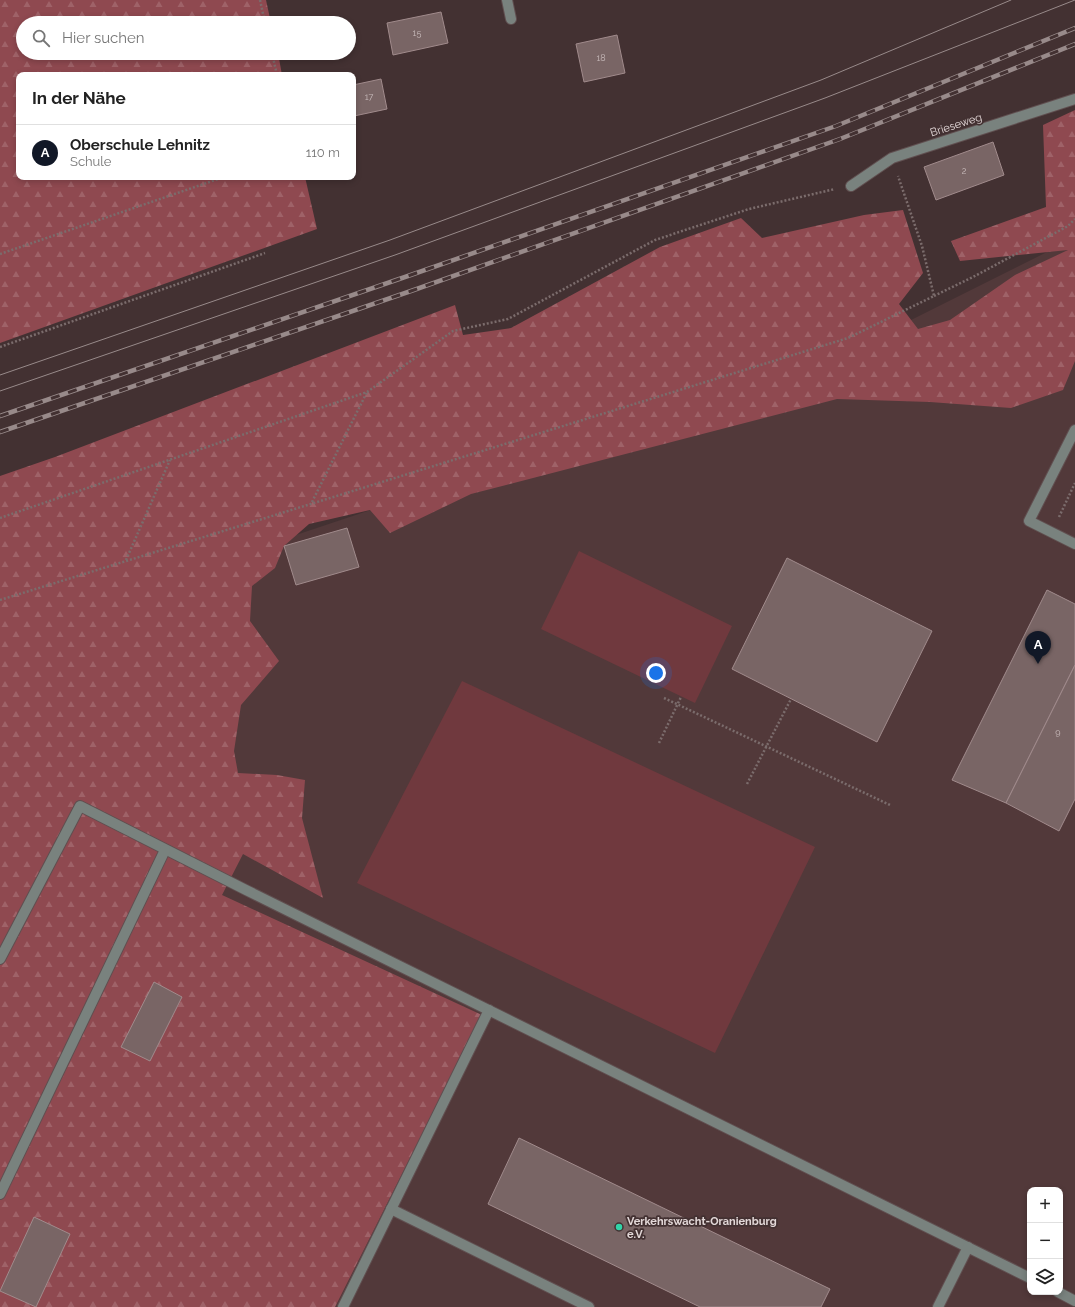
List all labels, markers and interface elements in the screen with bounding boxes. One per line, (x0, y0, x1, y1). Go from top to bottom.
search box (16, 16, 356, 60)
icon: search (30, 27, 52, 49)
house number: 15 (413, 28, 421, 38)
text: Hier suchen (62, 29, 145, 47)
house number: 18 (596, 53, 606, 63)
text: In der Nähe (32, 88, 126, 108)
house number: 17 (365, 92, 373, 102)
street label: Brieseweg (928, 111, 984, 139)
text: Oberschule Lehnitz (70, 136, 210, 154)
text: A (41, 145, 49, 160)
text: 110 m (306, 145, 340, 160)
text: Schule (70, 154, 112, 169)
house number: 2 (962, 166, 967, 176)
pin: A (1025, 631, 1051, 664)
your location (646, 663, 666, 683)
house number: 9 (1055, 727, 1061, 737)
map controls (1027, 1187, 1063, 1295)
button: + (1027, 1187, 1063, 1223)
place label: Verkehrswacht-Oranienburg e.V. (627, 1215, 777, 1241)
marker: Verkehrswacht-Oranienburg e.V. (614, 1222, 624, 1232)
button: − (1027, 1223, 1063, 1259)
button: layers (1027, 1259, 1063, 1295)

